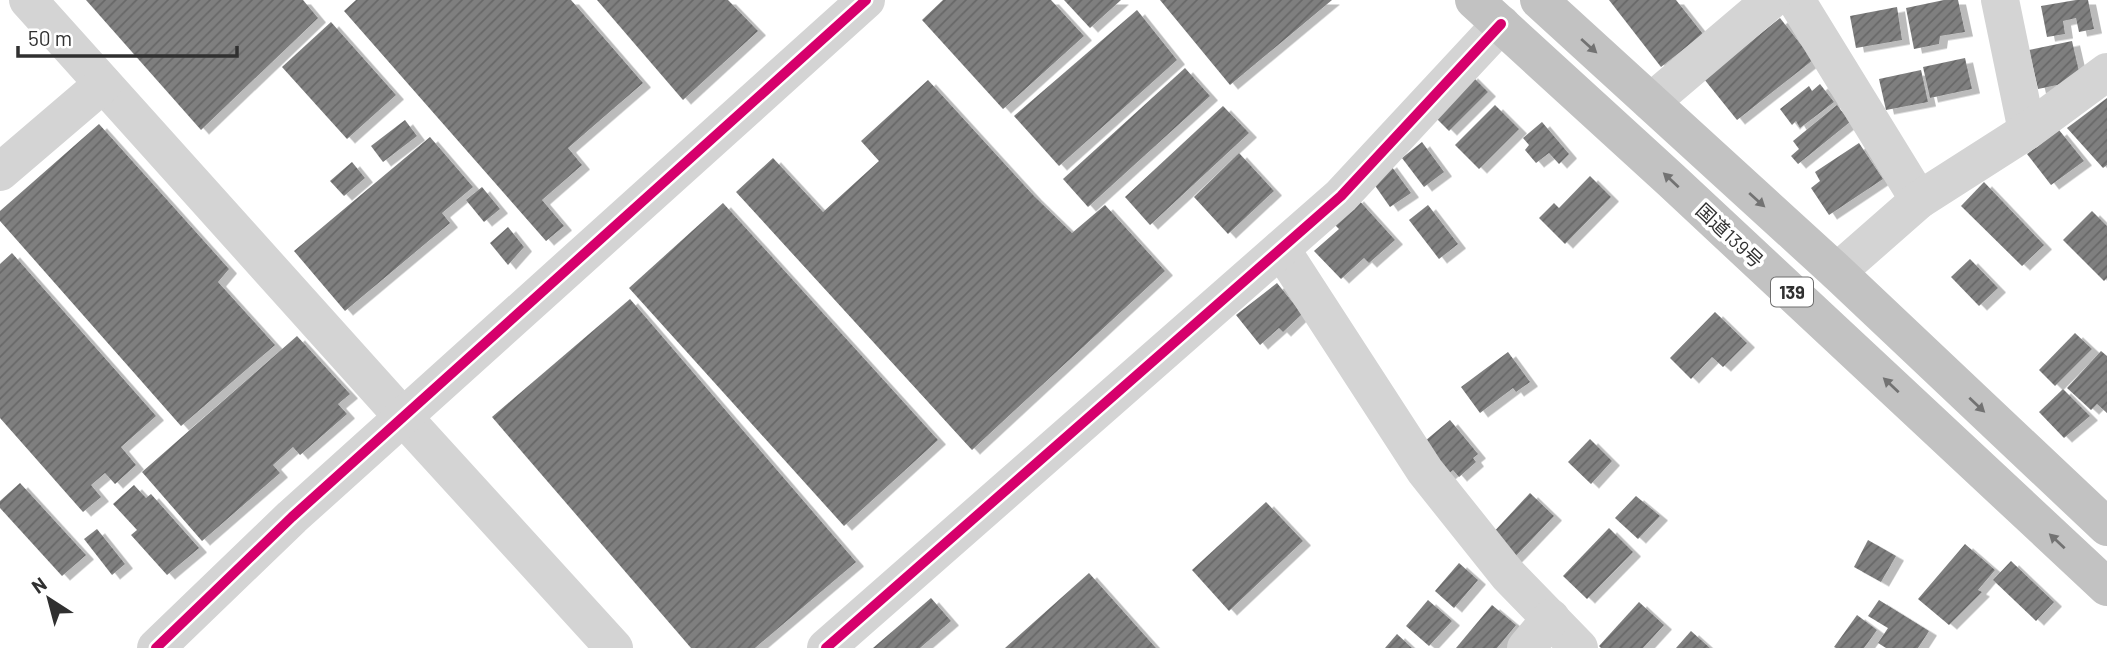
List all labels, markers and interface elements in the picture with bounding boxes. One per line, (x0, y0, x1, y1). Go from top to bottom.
scale bar (18, 14, 236, 58)
text: 50 m (28, 25, 72, 50)
one-way arrow (1580, 38, 1598, 54)
one-way arrow (1663, 172, 1680, 188)
one-way arrow (1748, 191, 1765, 207)
street label: 国道139号 (1692, 198, 1768, 272)
road number: 139 (1771, 278, 1813, 306)
one-way arrow (1883, 378, 1900, 394)
one-way arrow (1968, 396, 1985, 412)
one-way arrow (2049, 533, 2066, 549)
north arrow (14, 564, 84, 634)
text: N (27, 572, 51, 598)

